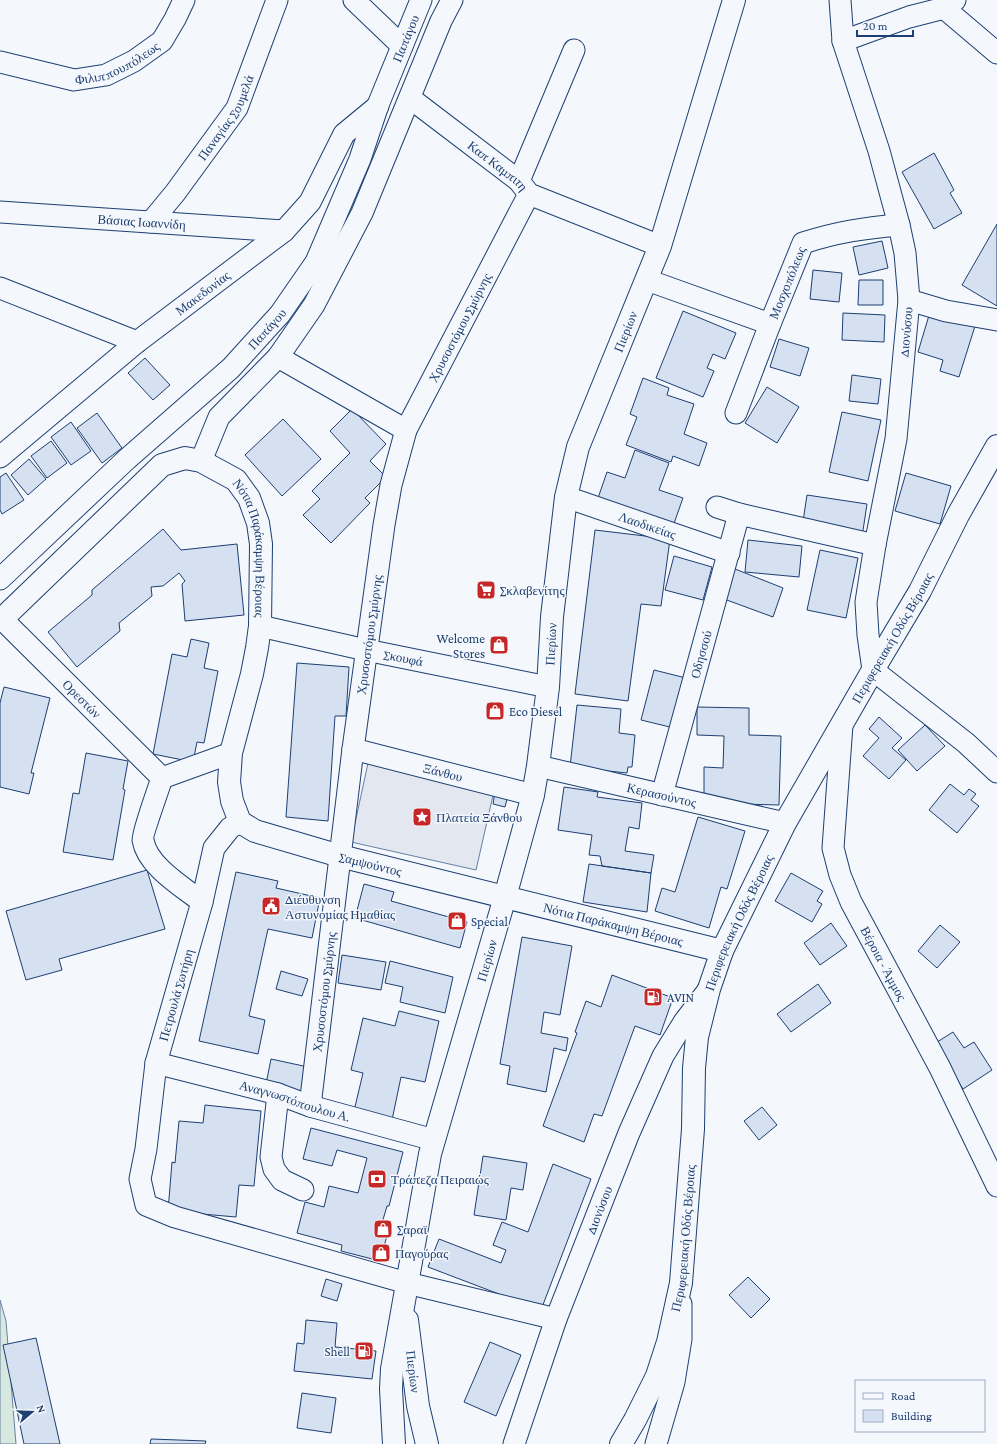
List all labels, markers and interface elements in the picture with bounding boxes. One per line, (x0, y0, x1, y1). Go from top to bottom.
street label: Παπάγου (389, 12, 422, 64)
scale bar (857, 12, 913, 38)
text: 20 m (863, 19, 888, 33)
street label: Φιλιππουπόλεως (74, 37, 163, 87)
street label: Παναγίας Σουμελά (194, 73, 256, 163)
street label: Καπ Καμπιτη (465, 137, 531, 194)
street label: Βάσιας Ιωαννίδη (97, 211, 186, 232)
street label: Μοσχοπόλεως (765, 243, 809, 321)
street label: Μακεδονίας (172, 267, 233, 318)
street label: Χρυσοστόμου Σμύρνης (425, 270, 494, 385)
street label: Παπάγου (244, 306, 289, 352)
street label: Διονύσου (896, 306, 916, 358)
street label: Πιερίων (610, 309, 640, 354)
street label: Νότια Παράκαμψη Βέροιας (230, 476, 269, 619)
street label: Λαοδικείας (617, 508, 679, 542)
street label: Περιφερειακή Οδός Βέροιας (848, 569, 936, 706)
street label: Χρυσοστόμου Σμύρνης (353, 573, 385, 696)
supermarket icon: Σκλαβενίτης (475, 579, 497, 601)
place label: Σκλαβενίτης (500, 583, 565, 598)
street label: Πιερίων (542, 622, 559, 666)
street label: Οδησσού (687, 628, 714, 680)
place label: Welcome Stores (437, 631, 485, 661)
shop icon: Welcome Stores (488, 634, 510, 656)
street label: Σκουφά (383, 646, 425, 669)
street label: Ορεστών (60, 676, 105, 721)
shop icon: Eco Diesel (484, 700, 506, 722)
place label: Eco Diesel (509, 704, 563, 719)
street label: Ξάνθου (422, 760, 464, 784)
street label: Κερασούντος (626, 779, 699, 810)
place icon: Πλατεία Ξάνθου (411, 806, 433, 828)
place label: Πλατεία Ξάνθου (436, 810, 522, 825)
street label: Σαμψούντος (338, 849, 404, 879)
street label: Περιφερειακή Οδός Βέροιας (701, 851, 776, 993)
place label: Διέυθυνση Αστυνομίας Ημαθίας (285, 892, 396, 922)
public building icon: Διέυθυνση Αστυνομίας Ημαθίας (260, 895, 282, 917)
street label: Νότια Παράκαμψη Βέροιας (542, 899, 686, 949)
shop icon: Special (446, 910, 468, 932)
place label: Special (471, 914, 508, 929)
street label: Βέροια - Άμμος (858, 924, 910, 1004)
street label: Χρυσοστόμου Σμύρνης (309, 930, 339, 1053)
street label: Πιερίων (473, 938, 500, 983)
street label: Πετρουλά Σωτήρη (156, 947, 196, 1043)
fuel station icon: AVIN (642, 986, 664, 1008)
place label: AVIN (667, 990, 694, 1005)
street label: Αναγνωστόπουλου Α. (238, 1077, 352, 1124)
street label: Περιφερειακή Οδός Βέροιας (667, 1163, 698, 1313)
bank icon: Τράπεζα Πειραιώς (366, 1168, 388, 1190)
place label: Τράπεζα Πειραιώς (391, 1172, 490, 1187)
street label: Διονύσου (583, 1184, 615, 1236)
shop icon: Σαραϊ (372, 1218, 394, 1240)
place label: Σαραϊ (397, 1222, 427, 1237)
shop icon: Παγούρας (370, 1242, 392, 1264)
place label: Παγούρας (395, 1246, 449, 1261)
fuel station icon: Shell (353, 1340, 375, 1362)
place label: Shell (324, 1344, 351, 1359)
street label: Πιερίων (403, 1349, 424, 1394)
legend (855, 1380, 985, 1432)
text: Road (891, 1389, 916, 1403)
north arrow (12, 1392, 52, 1432)
text: N (35, 1403, 49, 1415)
text: Building (891, 1409, 932, 1423)

